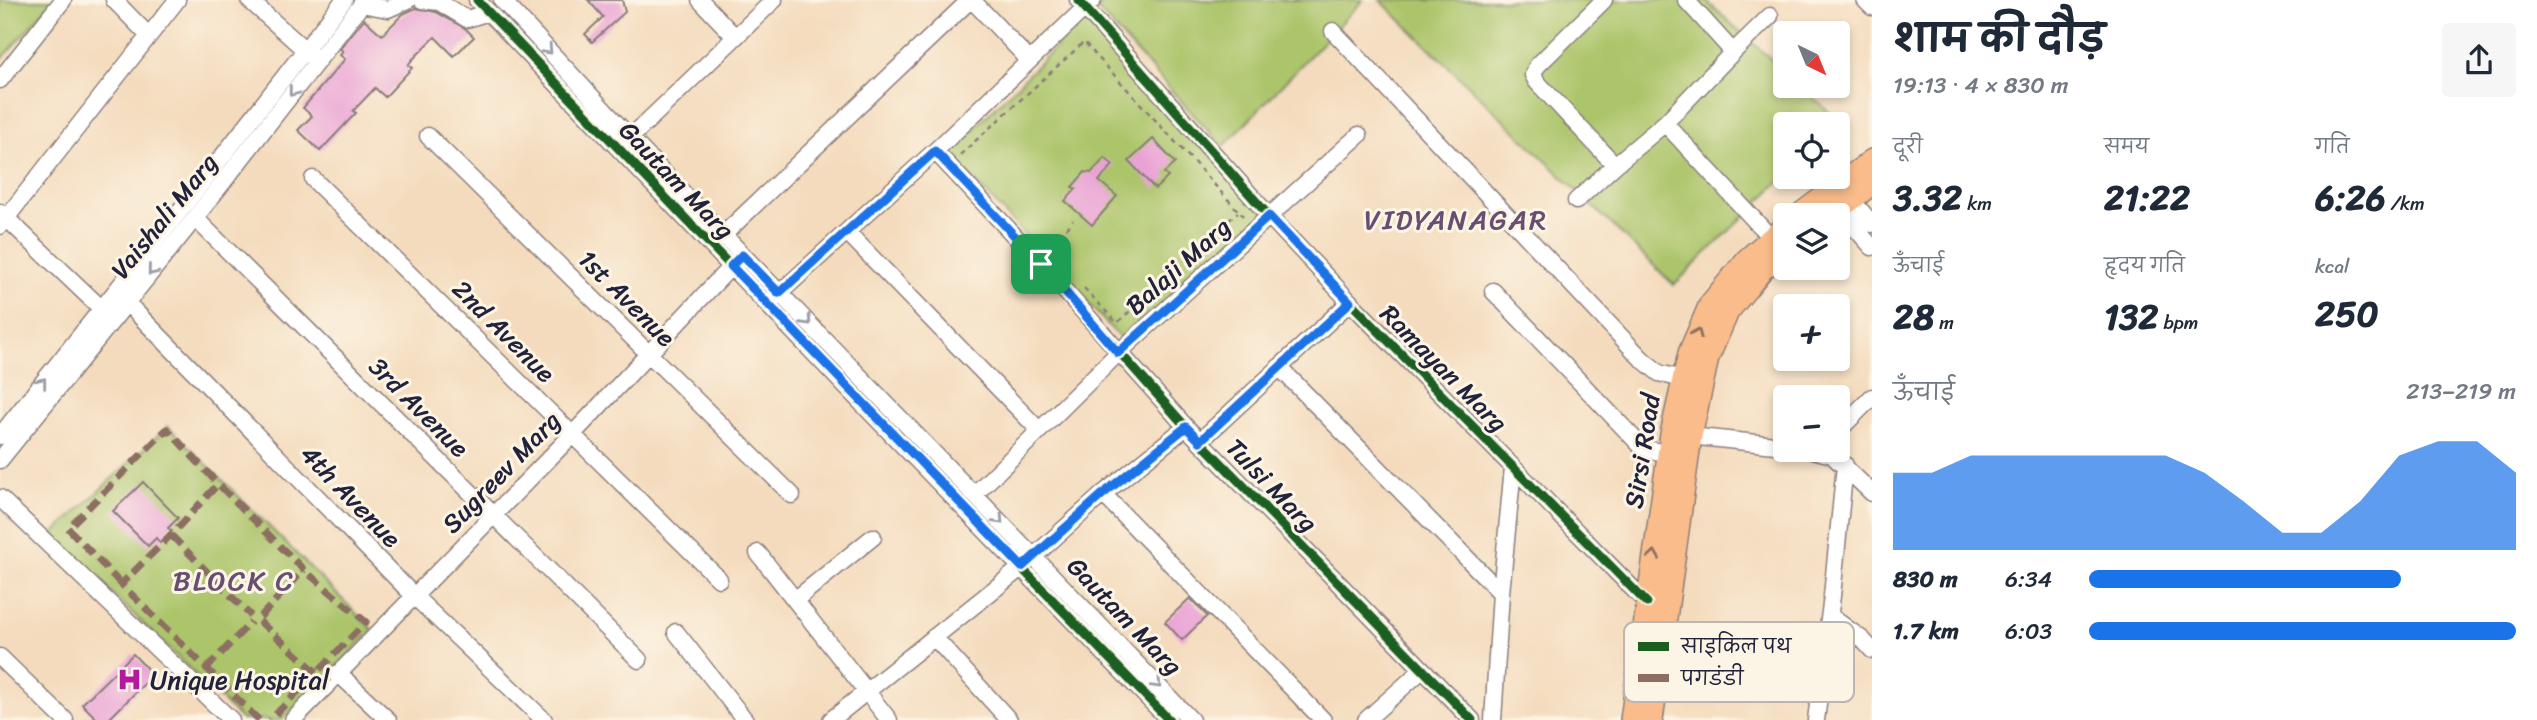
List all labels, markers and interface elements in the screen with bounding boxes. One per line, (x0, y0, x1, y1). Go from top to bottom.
text: शाम की दौड़ (1893, 5, 2105, 72)
north arrow (1773, 21, 1850, 98)
map controls (1773, 21, 1850, 462)
button: share (2442, 23, 2516, 97)
one-way arrow (540, 42, 553, 55)
text: 19:13 · 4 × 830 m (1893, 65, 2068, 106)
one-way arrow (288, 85, 301, 97)
street label: Gautam Marg (608, 109, 746, 251)
button: locate (1773, 112, 1850, 189)
text: दूरी (1893, 130, 1923, 163)
text: समय (2104, 130, 2149, 163)
text: गति (2315, 130, 2350, 163)
street label: Vaishali Marg (98, 142, 230, 290)
text: 3.32 (1893, 167, 1962, 229)
text: 21:22 (2104, 167, 2190, 229)
text: 6:26 (2315, 167, 2386, 229)
text: km (1962, 187, 1992, 220)
text: /km (2386, 187, 2425, 220)
district label: VIDYANAGAR (1364, 195, 1548, 244)
button: layers (1773, 203, 1850, 280)
street label: Balaji Marg (1114, 205, 1242, 327)
pin (1011, 234, 1071, 294)
street label: 1st Avenue (567, 238, 688, 359)
icon: arrive (1022, 245, 1060, 283)
text: ऊँचाई (1893, 249, 1944, 282)
text: हृदय गति (2104, 249, 2185, 282)
text: kcal (2315, 250, 2350, 283)
one-way arrow (147, 264, 160, 276)
street label: 2nd Avenue (441, 268, 567, 394)
text: 250 (2315, 283, 2379, 345)
text: 28 (1893, 286, 1934, 348)
text: 132 (2104, 286, 2158, 348)
street label: Ramayan Marg (1369, 293, 1519, 443)
button: + (1773, 294, 1850, 371)
text: m (1934, 306, 1954, 339)
text: bpm (2158, 306, 2198, 339)
one-way arrow (798, 313, 811, 326)
one-way arrow (1689, 328, 1703, 340)
street label: 3rd Avenue (357, 345, 481, 469)
text: 213–219 m (2406, 371, 2516, 412)
text: ऊँचाई (1893, 372, 1955, 413)
one-way arrow (34, 377, 47, 390)
button: − (1773, 385, 1850, 462)
street label: Sirsi Road (1610, 388, 1674, 512)
street label: Sugreev Marg (430, 400, 572, 544)
street label: Tulsi Marg (1214, 426, 1330, 544)
street label: 4th Avenue (289, 433, 413, 559)
one-way arrow (990, 512, 1003, 525)
street label: Gautam Marg (1056, 545, 1194, 687)
one-way arrow (1646, 549, 1661, 561)
district label: BLOCK C (173, 556, 295, 605)
text: 830 m (1893, 559, 1958, 600)
text: 6:34 (2005, 559, 2052, 600)
text: 1.7 km (1893, 611, 1959, 652)
text: 6:03 (2005, 611, 2052, 652)
legend (1624, 622, 1854, 702)
text: साइकिल पथ (1680, 630, 1793, 663)
place label: Unique Hospital (150, 657, 330, 703)
text: पगडंडी (1680, 662, 1745, 695)
hospital icon: Unique Hospital (116, 666, 144, 694)
one-way arrow (1148, 676, 1161, 689)

